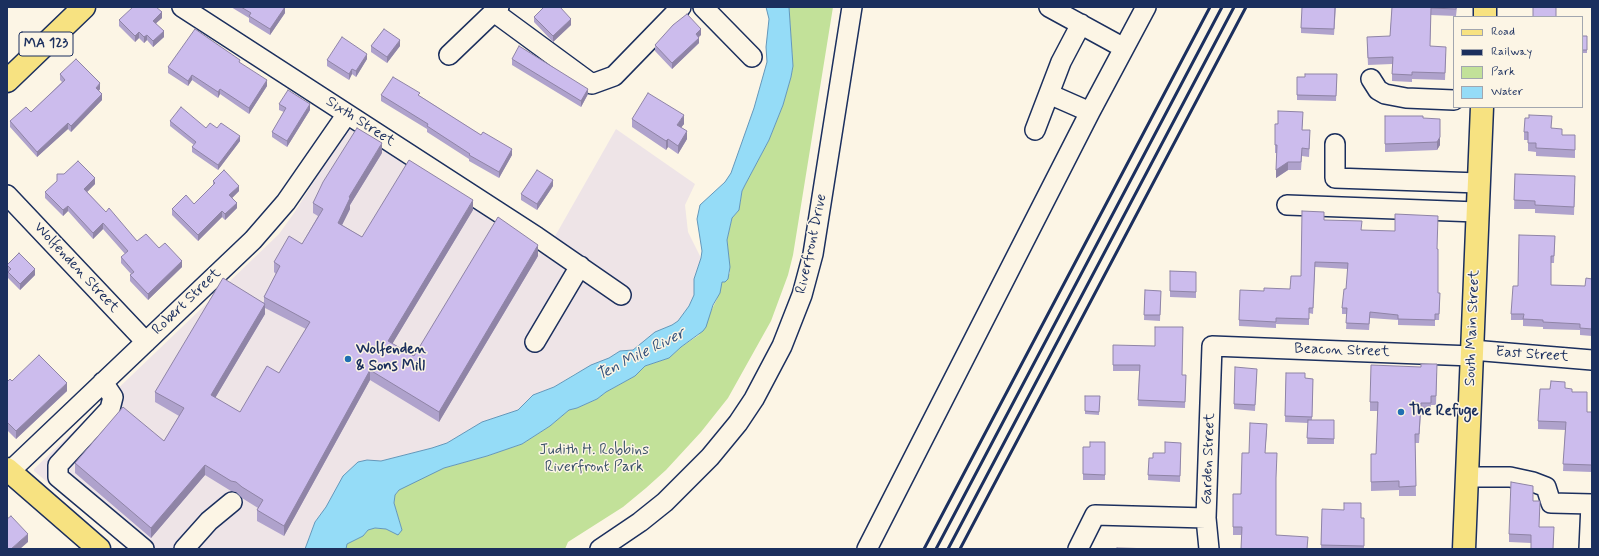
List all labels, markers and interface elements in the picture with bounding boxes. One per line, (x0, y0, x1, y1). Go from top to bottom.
legend (1453, 16, 1583, 108)
text: Road (1491, 24, 1515, 40)
road number: MA 123 (19, 32, 73, 56)
text: Railway (1491, 44, 1532, 60)
text: Park (1491, 64, 1515, 80)
text: Water (1491, 84, 1523, 100)
street label: Sixth Street (322, 93, 398, 151)
street label: Riverfront Drive (793, 192, 831, 296)
street label: Wolfenden Street (29, 219, 123, 317)
street label: Robert Street (149, 265, 225, 339)
street label: South Main Street (1462, 270, 1484, 386)
water label: Ten Mile River (594, 325, 688, 385)
street label: Beacon Street (1294, 340, 1390, 362)
place label: Wolfenden & Sons Mill (356, 341, 426, 376)
street label: East Street (1495, 343, 1569, 367)
marker: Wolfenden & Sons Mill (343, 354, 353, 364)
place label: The Refuge (1409, 403, 1479, 421)
marker: The Refuge (1396, 407, 1406, 417)
street label: Garden Street (1198, 413, 1220, 505)
park label: Judith H. Robbins Riverfront Park (539, 442, 649, 477)

